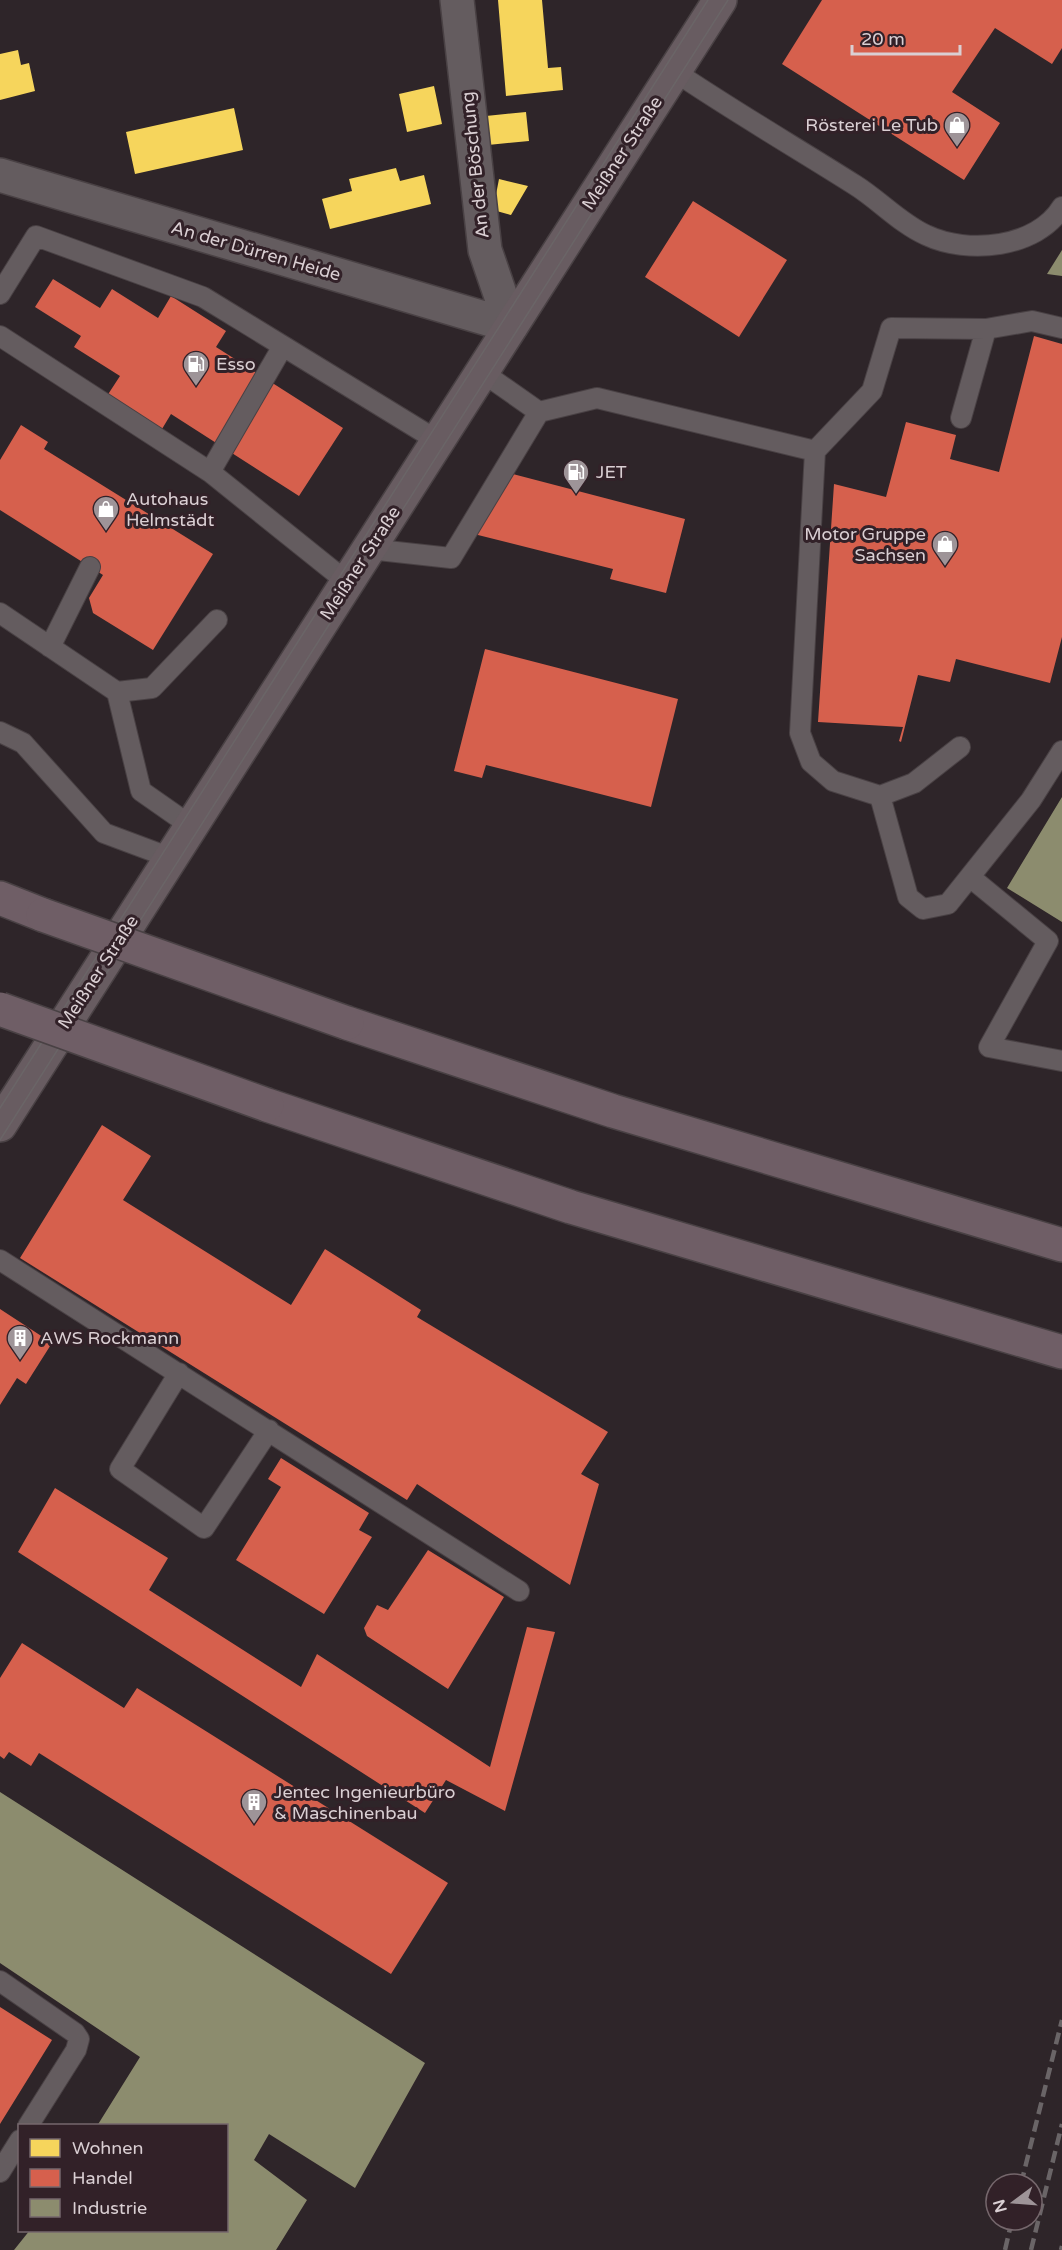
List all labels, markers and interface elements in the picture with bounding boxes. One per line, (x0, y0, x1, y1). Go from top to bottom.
scale bar (852, 18, 960, 56)
text: 20 m (861, 28, 905, 50)
street label: An der Böschung (456, 90, 494, 240)
street label: Meißner Straße (577, 92, 667, 214)
shop icon: Rösterei Le Tub (942, 110, 972, 148)
place label: Rösterei Le Tub (805, 114, 938, 136)
street label: An der Dürren Heide (169, 216, 343, 286)
fuel station icon: Esso (181, 349, 211, 387)
place label: Esso (216, 353, 256, 375)
fuel station icon: JET (561, 457, 591, 495)
place label: JET (596, 461, 627, 483)
place label: Autohaus Helmstädt (126, 488, 214, 531)
shop icon: Autohaus Helmstädt (91, 494, 121, 532)
street label: Meißner Straße (315, 502, 405, 624)
place label: Motor Gruppe Sachsen (804, 523, 926, 566)
shop icon: Motor Gruppe Sachsen (930, 529, 960, 567)
street label: Meißner Straße (53, 911, 143, 1033)
building icon: AWS Rockmann (5, 1323, 35, 1361)
place label: AWS Rockmann (40, 1327, 179, 1349)
place label: Jentec Ingenieurbüro & Maschinenbau (274, 1781, 455, 1824)
building icon: Jentec Ingenieurbüro & Maschinenbau (239, 1787, 269, 1825)
legend (18, 2124, 228, 2232)
text: Wohnen (72, 2137, 143, 2159)
text: Handel (72, 2167, 133, 2189)
north arrow (984, 2172, 1044, 2232)
text: Industrie (72, 2197, 147, 2219)
text: N (989, 2197, 1012, 2215)

